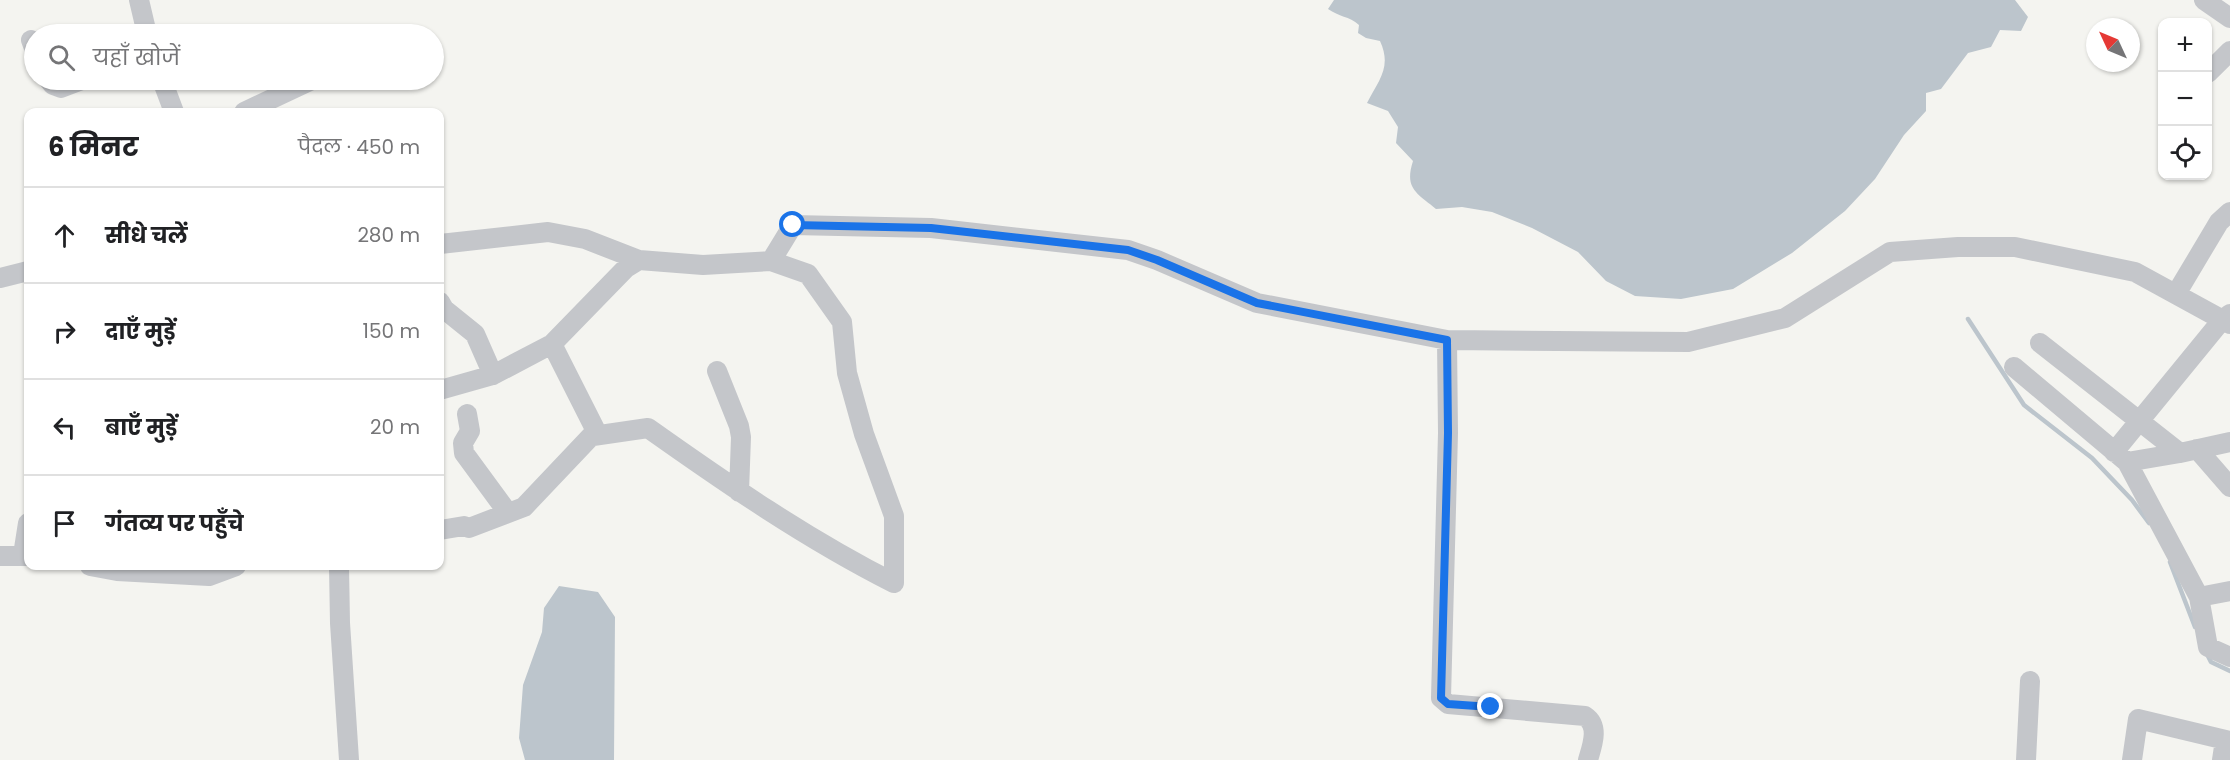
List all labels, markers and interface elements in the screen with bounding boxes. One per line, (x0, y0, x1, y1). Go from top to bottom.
north arrow (2086, 18, 2140, 72)
map controls (2158, 18, 2212, 180)
button: + (2158, 18, 2212, 72)
search box (24, 24, 444, 90)
icon: search (45, 41, 78, 74)
text: यहाँ खोजें (93, 42, 180, 73)
button: − (2158, 72, 2212, 126)
button: locate (2158, 126, 2212, 180)
text: 6 मिनट (48, 129, 138, 165)
text: पैदल · 450 m (298, 133, 420, 161)
route start (779, 211, 805, 237)
icon: ahead (48, 219, 81, 252)
text: सीधे चलें (105, 220, 188, 251)
text: 280 m (357, 221, 420, 249)
icon: right (48, 315, 81, 348)
text: दाएँ मुड़ें (105, 316, 176, 347)
text: 150 m (363, 317, 420, 345)
icon: left (48, 411, 81, 444)
text: बाएँ मुड़ें (105, 412, 177, 443)
text: 20 m (370, 413, 420, 441)
icon: arrive (48, 507, 81, 540)
text: गंतव्य पर पहुँचे (105, 508, 244, 539)
route end (1477, 693, 1503, 719)

